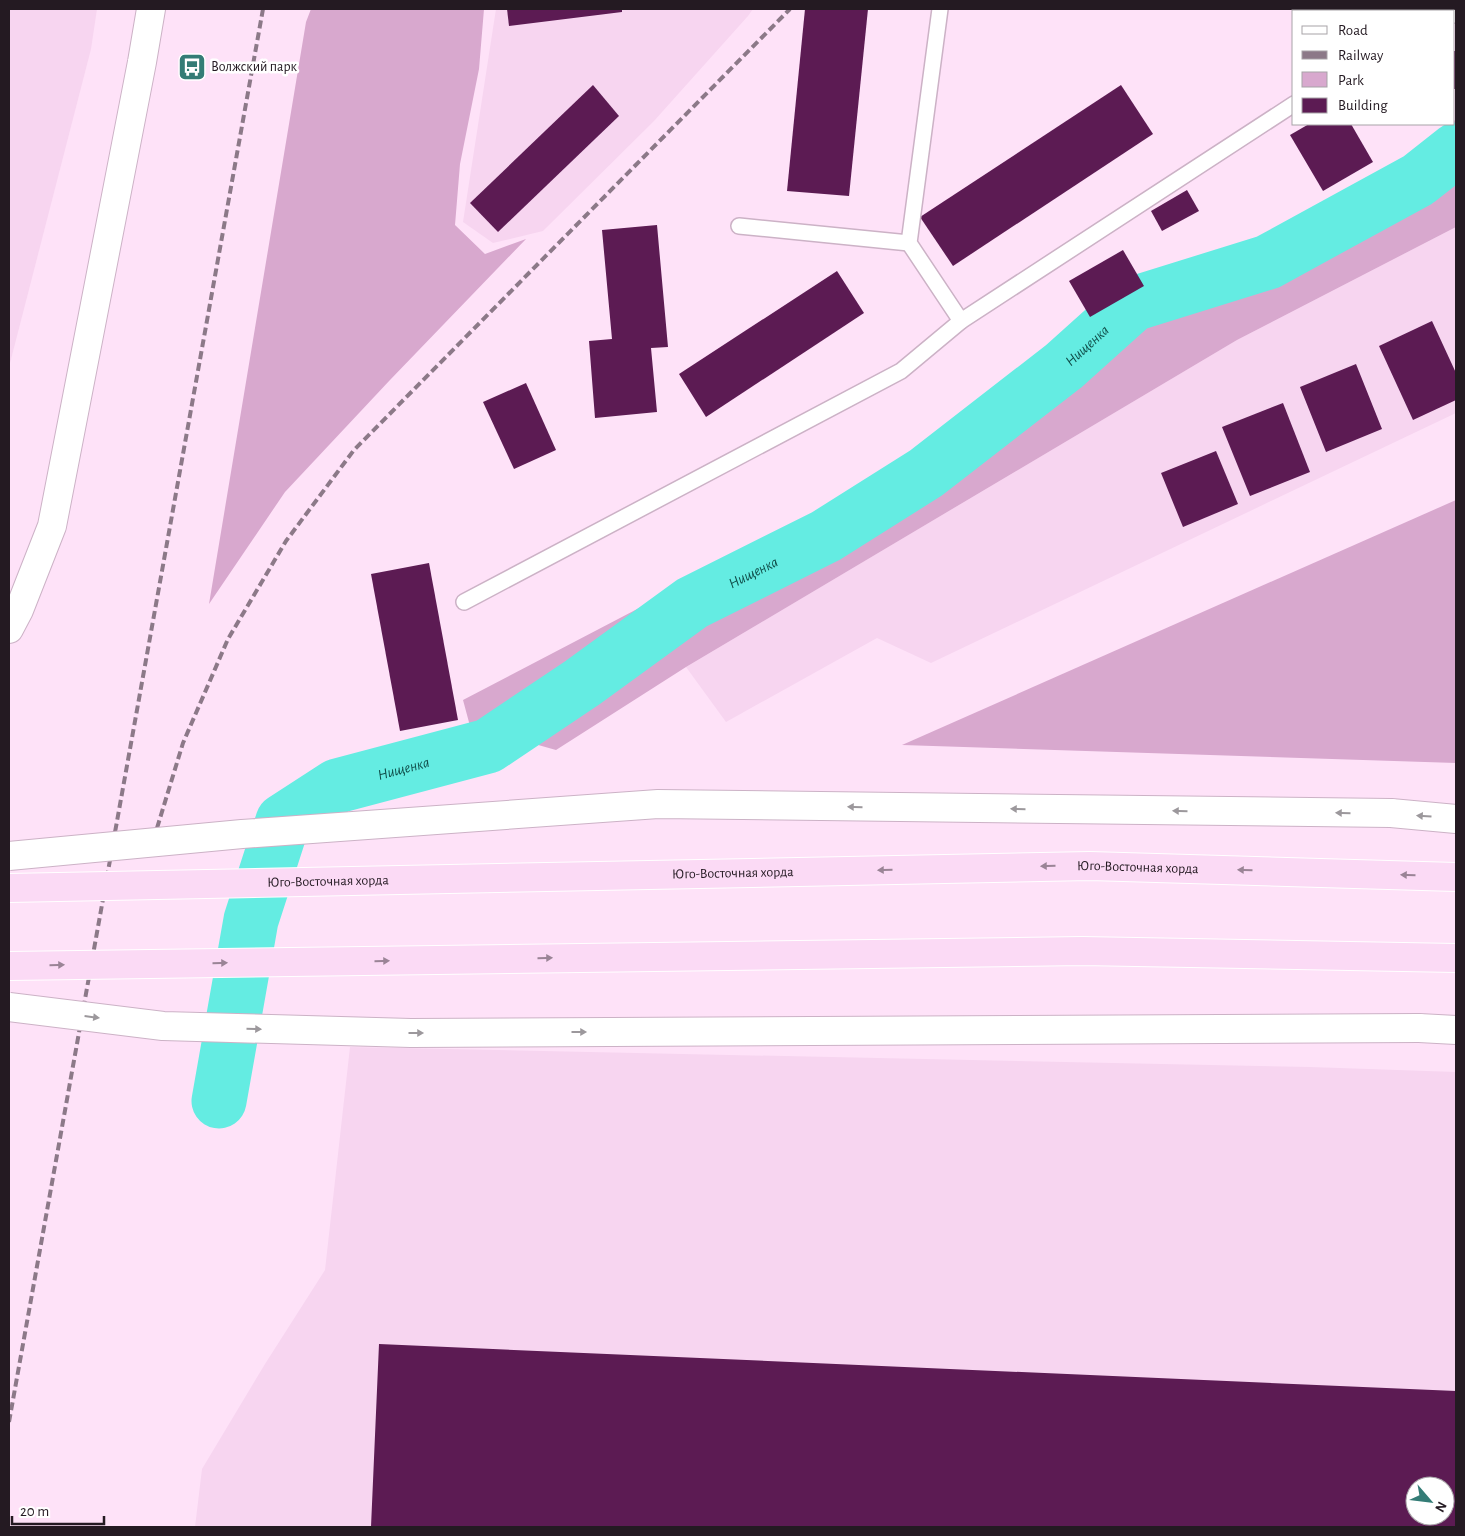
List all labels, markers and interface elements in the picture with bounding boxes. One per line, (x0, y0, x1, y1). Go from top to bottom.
legend (1292, 10, 1455, 125)
text: Road (1338, 23, 1368, 38)
text: Railway (1338, 48, 1384, 63)
bus stop icon: Волжский парк (177, 52, 207, 82)
place label: Волжский парк (211, 60, 297, 74)
text: Park (1338, 73, 1364, 88)
text: Building (1338, 98, 1388, 113)
water label: Нищенка (1062, 322, 1112, 369)
water label: Нищенка (726, 554, 780, 591)
water label: Нищенка (376, 754, 431, 782)
one-way arrow (847, 803, 863, 811)
one-way arrow (1009, 805, 1025, 813)
one-way arrow (1172, 807, 1188, 815)
one-way arrow (1334, 809, 1350, 817)
one-way arrow (1416, 812, 1432, 820)
street label: Юго-Восточная хорда (1077, 859, 1199, 876)
one-way arrow (1039, 863, 1055, 871)
street label: Юго-Восточная хорда (672, 865, 794, 882)
one-way arrow (877, 866, 893, 874)
one-way arrow (1237, 866, 1253, 874)
one-way arrow (1399, 871, 1415, 879)
street label: Юго-Восточная хорда (267, 873, 389, 890)
one-way arrow (537, 954, 553, 962)
one-way arrow (375, 957, 391, 965)
one-way arrow (212, 959, 228, 967)
one-way arrow (50, 961, 66, 969)
one-way arrow (84, 1013, 100, 1021)
one-way arrow (246, 1025, 262, 1033)
one-way arrow (571, 1028, 587, 1036)
one-way arrow (409, 1029, 425, 1037)
north arrow (1405, 1476, 1455, 1526)
scale bar (12, 1494, 105, 1526)
text: N (1432, 1499, 1449, 1514)
text: 20 m (20, 1504, 49, 1519)

